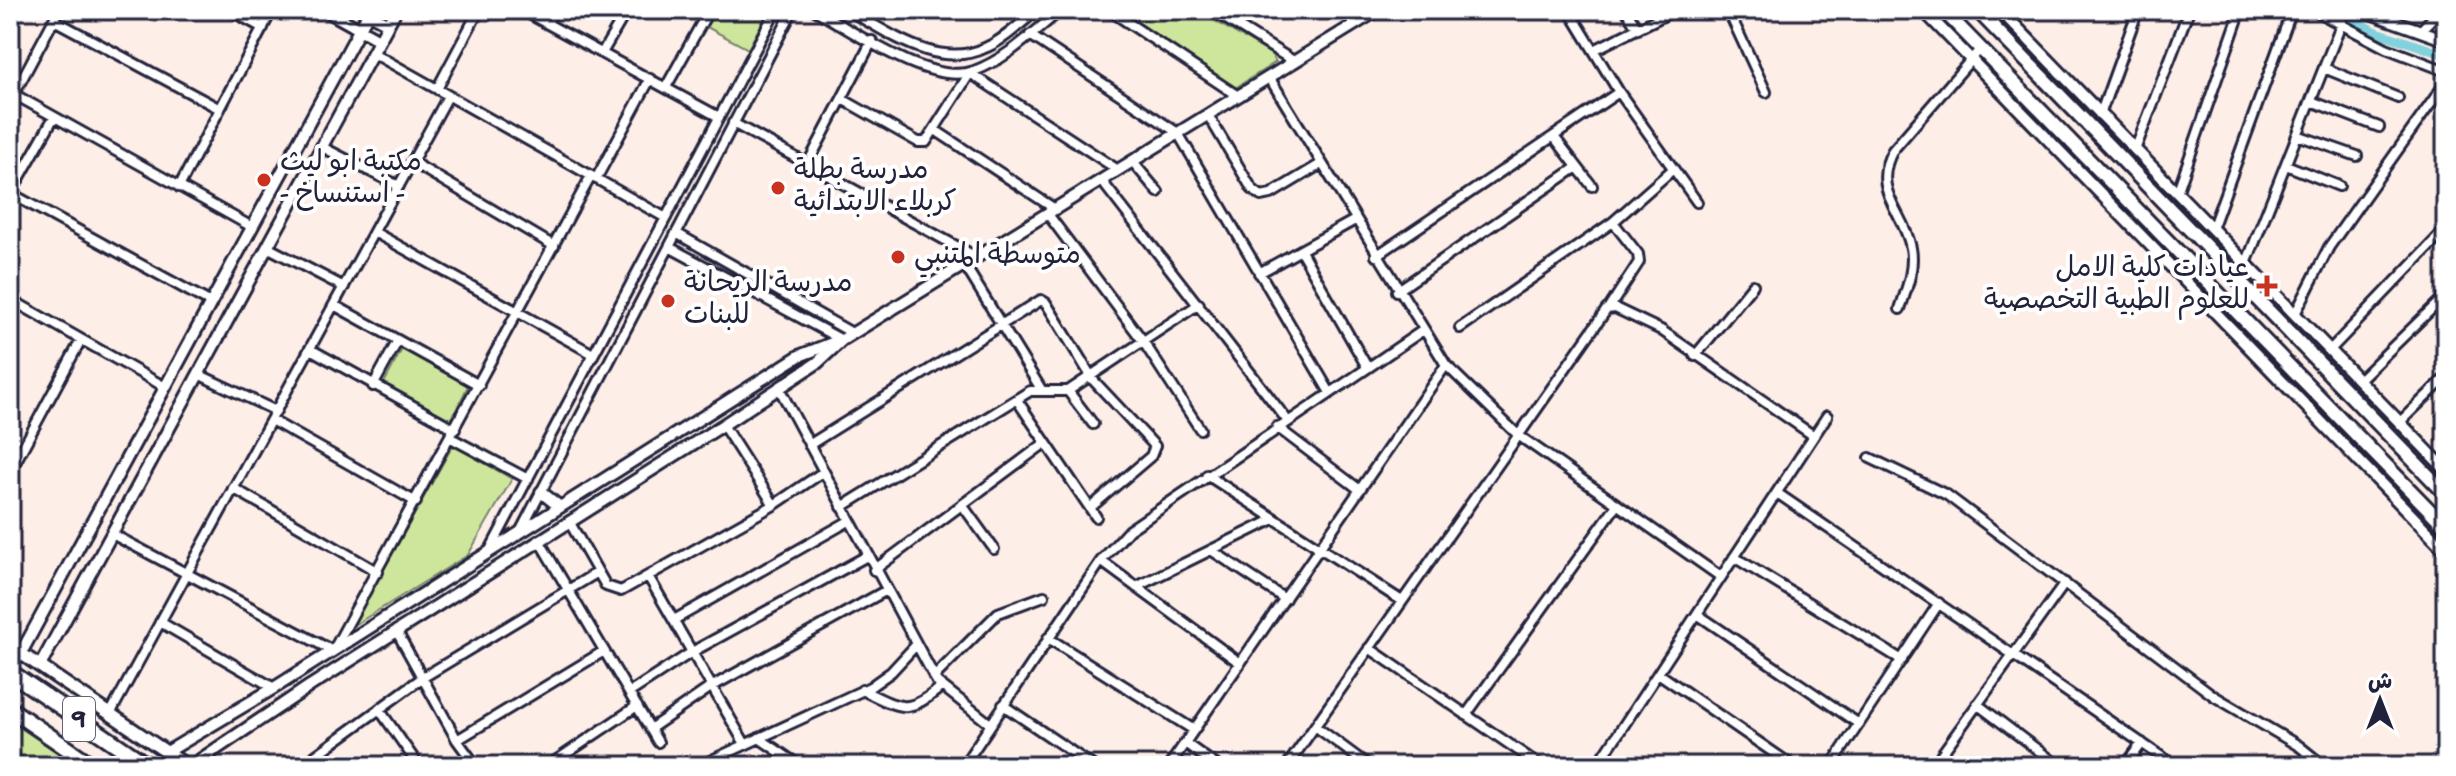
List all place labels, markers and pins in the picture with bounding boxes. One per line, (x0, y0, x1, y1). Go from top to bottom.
place label: مكتبة ابو ليث - استنساخ - (280, 148, 422, 213)
place label: مدرسة بطلة كربلاء الابتدائية (794, 156, 957, 221)
marker: مكتبة ابو ليث - استنساخ - (255, 171, 273, 189)
marker: مدرسة بطلة كربلاء الابتدائية (769, 179, 787, 197)
place label: متوسطة المتنبي (914, 241, 1081, 278)
marker: متوسطة المتنبي (889, 248, 907, 266)
place label: عيادات كلية الامل للعلوم الطبية التخصصية (1984, 254, 2249, 320)
place label: مدرسة الريحانة للبنات (684, 269, 853, 334)
marker: عيادات كلية الامل للعلوم الطبية التخصصية (2256, 275, 2278, 297)
marker: مدرسة الريحانة للبنات (659, 292, 677, 310)

